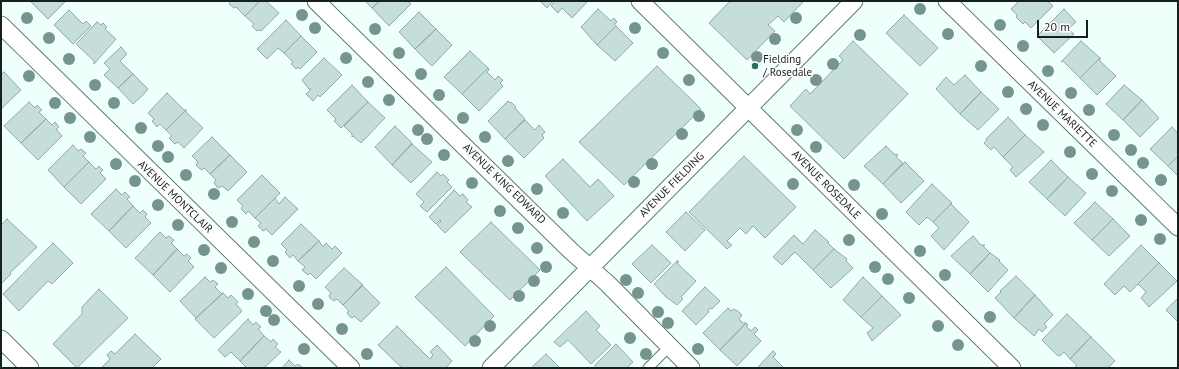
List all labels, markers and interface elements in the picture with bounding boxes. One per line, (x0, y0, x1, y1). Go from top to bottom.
scale bar (1039, 12, 1090, 38)
text: 20 m (1044, 19, 1070, 34)
place label: Fielding / Rosedale (763, 53, 812, 79)
marker: Fielding / Rosedale (750, 61, 760, 71)
street label: AVENUE MARIETTE (1025, 78, 1099, 150)
street label: AVENUE KING EDWARD (460, 141, 548, 227)
street label: AVENUE ROSEDALE (789, 148, 863, 222)
street label: AVENUE FIELDING (637, 150, 707, 220)
street label: AVENUE MONTCLAIR (135, 158, 215, 236)

